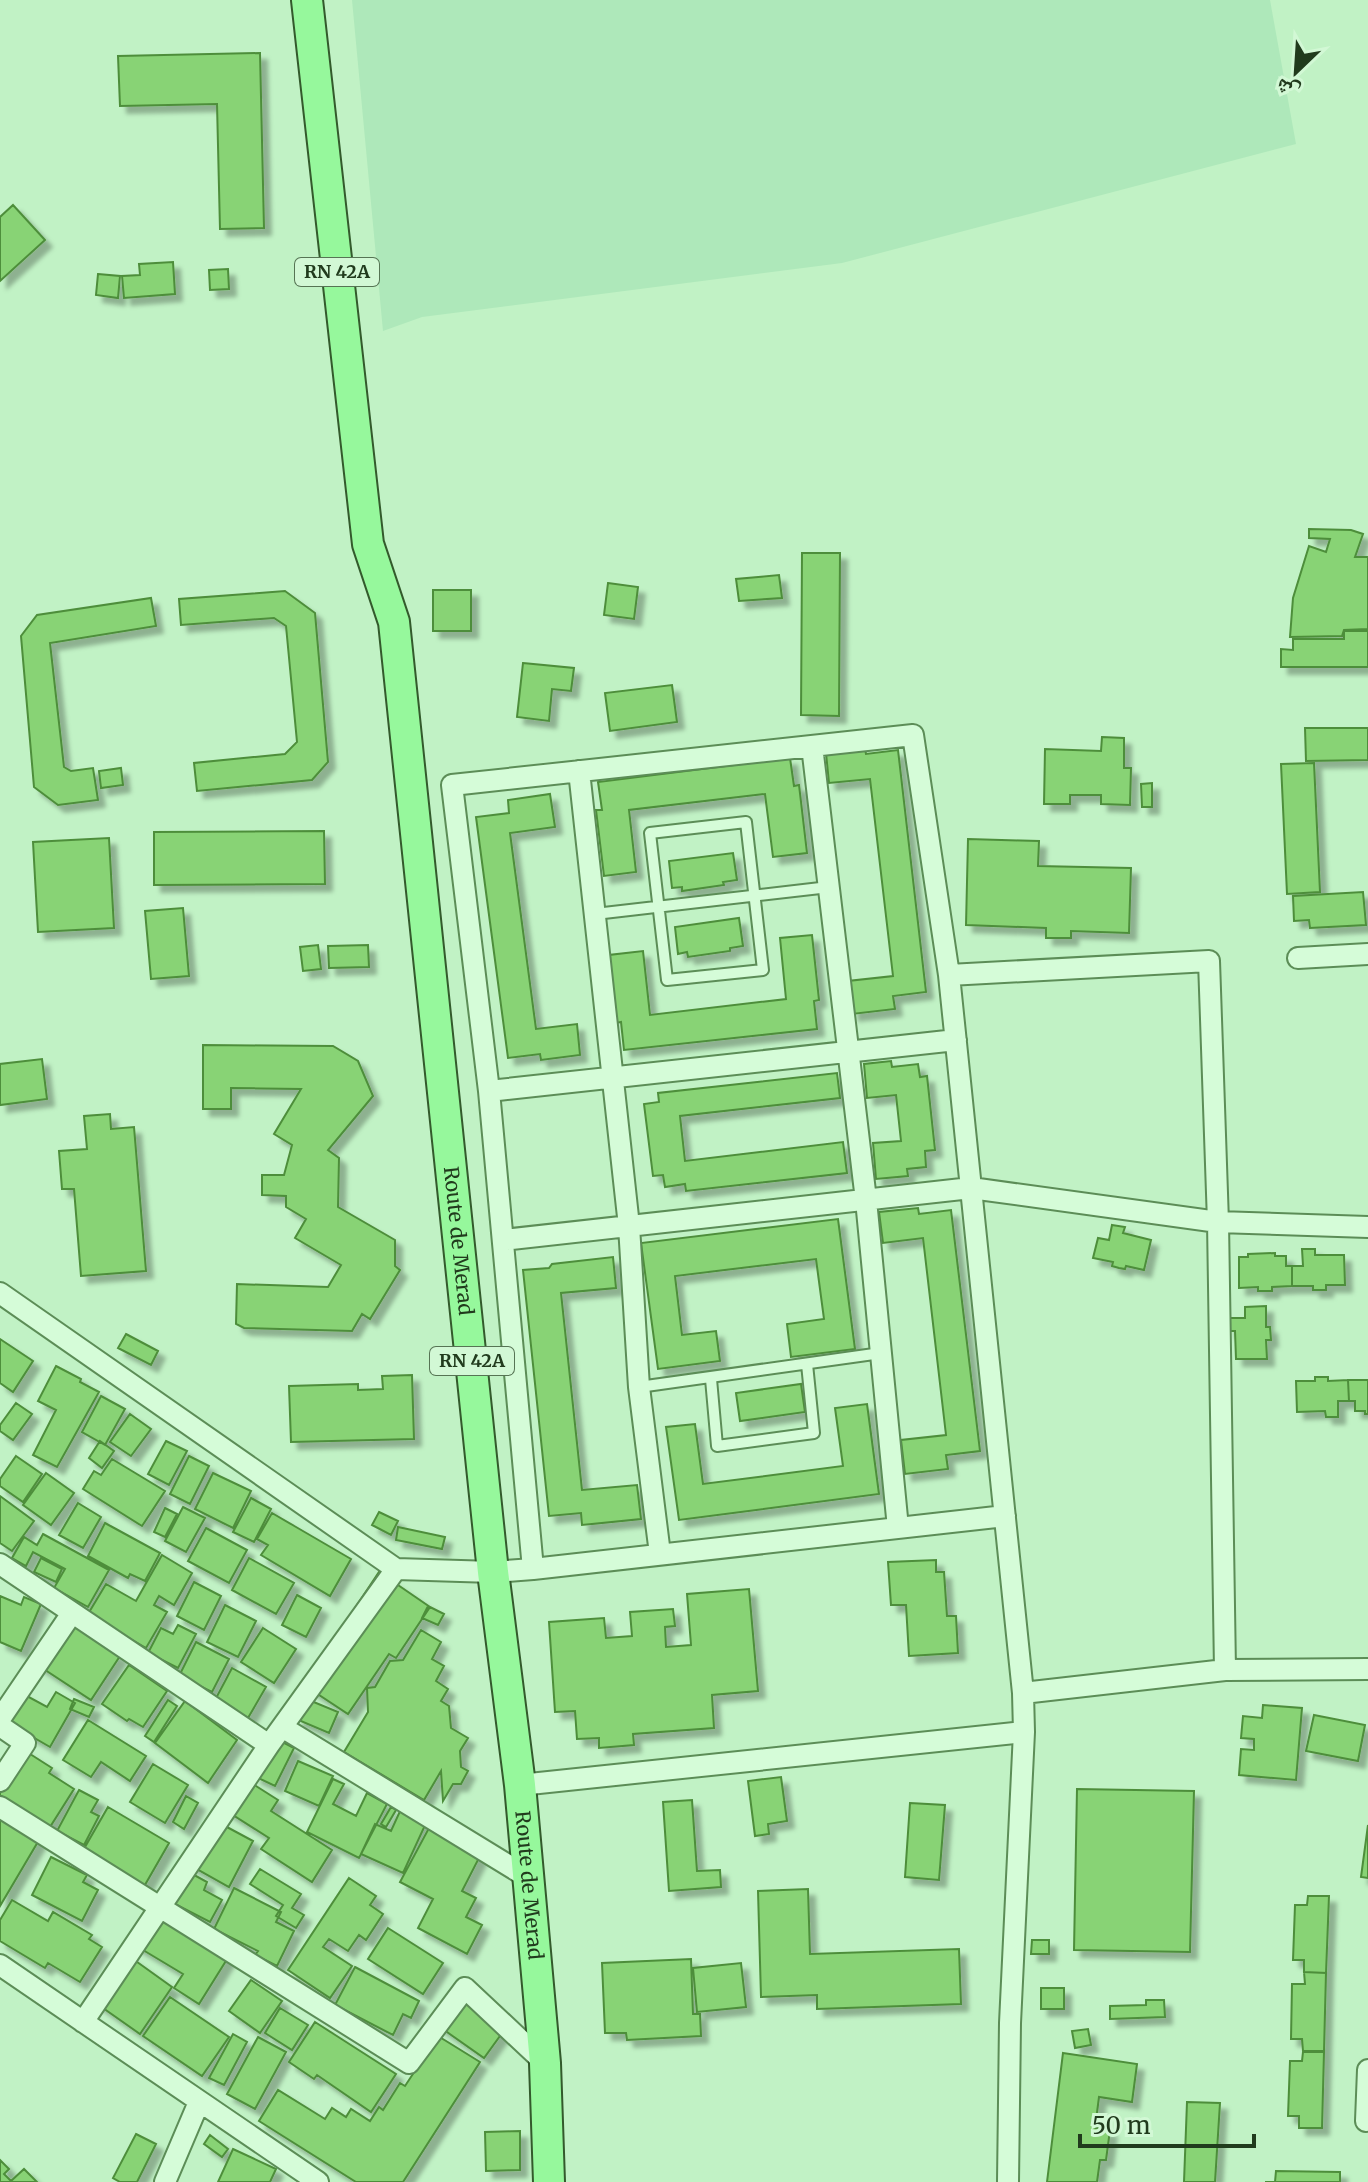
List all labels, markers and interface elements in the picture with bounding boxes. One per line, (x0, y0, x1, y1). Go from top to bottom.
north arrow (1256, 32, 1336, 112)
text: ش (1271, 73, 1304, 108)
road number: RN 42A (295, 258, 379, 286)
street label: Route de Merad (439, 1165, 479, 1317)
road number: RN 42A (430, 1347, 514, 1375)
street label: Route de Merad (510, 1809, 549, 1961)
scale bar (1080, 2098, 1254, 2148)
text: 50 m (1092, 2110, 1151, 2141)

